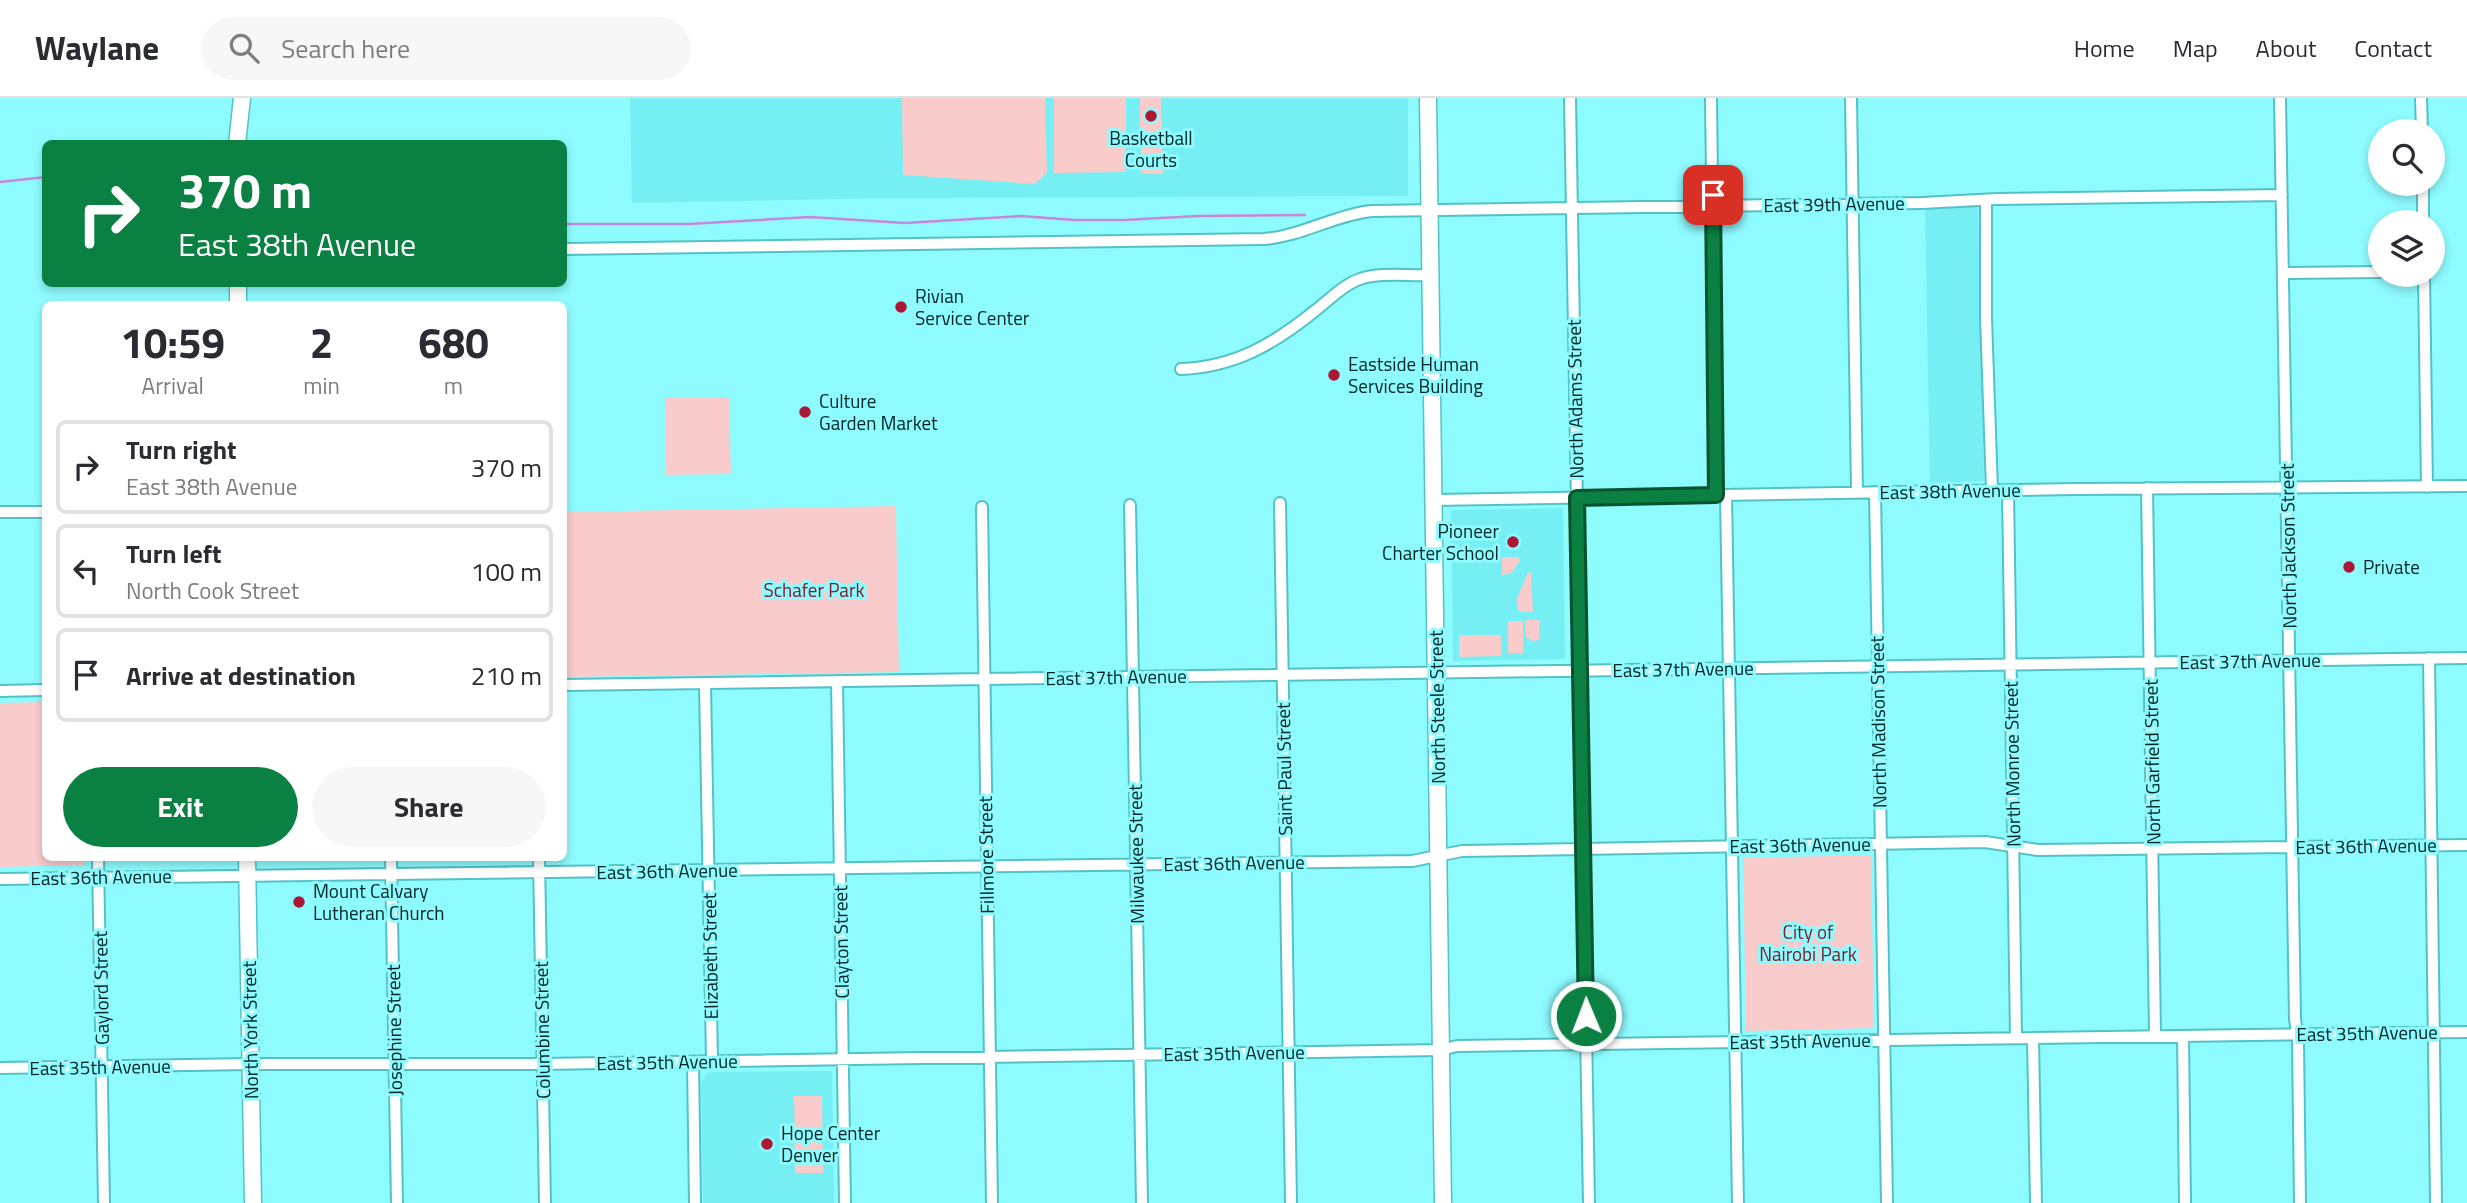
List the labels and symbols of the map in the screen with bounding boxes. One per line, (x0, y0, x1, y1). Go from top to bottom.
marker: Basketball Courts (1143, 108, 1159, 124)
place label: Basketball Courts (1109, 123, 1193, 174)
pin (1683, 165, 1743, 225)
street label: East 39th Avenue (1763, 188, 1905, 219)
place label: Rivian Service Center (915, 281, 1030, 332)
marker: Rivian Service Center (893, 299, 909, 315)
street label: North Adams Street (1559, 319, 1590, 479)
place label: Eastside Human Services Building (1348, 349, 1483, 400)
marker: Eastside Human Services Building (1326, 367, 1342, 383)
place label: Culture Garden Market (819, 386, 938, 437)
marker: Culture Garden Market (797, 404, 813, 420)
street label: North Jackson Street (2272, 463, 2303, 629)
street label: East 38th Avenue (1879, 475, 2021, 506)
place label: Pioneer Charter School (1382, 516, 1499, 567)
marker: Pioneer Charter School (1505, 534, 1521, 550)
place label: Private (2363, 552, 2420, 581)
marker: Private (2341, 559, 2357, 575)
park label: Schafer Park (763, 575, 865, 604)
street label: North Steele Street (1421, 630, 1452, 784)
street label: North Madison Street (1861, 635, 1894, 808)
street label: East 37th Avenue (2179, 645, 2321, 676)
street label: East 37th Avenue (1612, 653, 1754, 684)
street label: East 37th Avenue (1045, 661, 1187, 692)
street label: North Garfield Street (2136, 679, 2167, 845)
street label: North Monroe Street (1996, 681, 2027, 847)
street label: Saint Paul Street (1268, 702, 1299, 836)
street label: Milwaukee Street (1120, 784, 1151, 924)
street label: Fillmore Street (970, 795, 1001, 914)
street label: East 36th Avenue (1729, 829, 1871, 860)
street label: East 36th Avenue (2295, 830, 2437, 861)
street label: East 36th Avenue (1163, 847, 1305, 878)
street label: East 36th Avenue (596, 855, 738, 886)
street label: East 36th Avenue (30, 861, 172, 892)
place label: Mount Calvary Lutheran Church (313, 876, 445, 927)
street label: Clayton Street (825, 885, 856, 999)
street label: Elizabeth Street (694, 892, 725, 1020)
marker: Mount Calvary Lutheran Church (291, 894, 307, 910)
park label: City of Nairobi Park (1759, 917, 1857, 968)
street label: Gaylord Street (85, 930, 116, 1045)
street label: North York Street (234, 960, 265, 1099)
street label: Columbine Street (526, 961, 557, 1099)
street label: Josephine Street (378, 964, 409, 1096)
position arrow (1549, 979, 1623, 1053)
street label: East 35th Avenue (2296, 1017, 2438, 1048)
street label: East 35th Avenue (1729, 1025, 1871, 1056)
street label: East 35th Avenue (1163, 1037, 1305, 1068)
street label: East 35th Avenue (596, 1046, 738, 1077)
street label: East 35th Avenue (29, 1051, 171, 1082)
place label: Hope Center Denver (781, 1118, 881, 1169)
marker: Hope Center Denver (759, 1136, 775, 1152)

